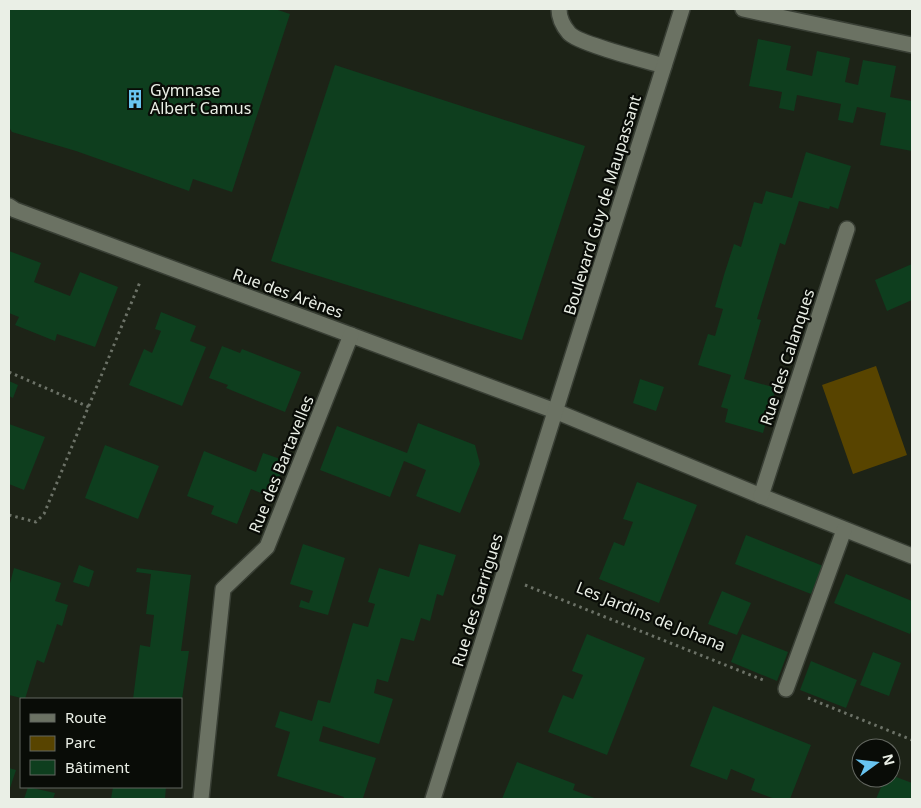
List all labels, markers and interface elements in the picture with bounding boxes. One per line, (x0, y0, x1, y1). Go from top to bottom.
place label: Gymnase Albert Camus (150, 79, 251, 119)
building icon: Gymnase Albert Camus (124, 88, 146, 110)
street label: Boulevard Guy de Maupassant (558, 92, 646, 318)
street label: Rue des Arènes (230, 263, 346, 323)
street label: Rue des Calanques (755, 286, 819, 428)
street label: Rue des Bartavelles (243, 392, 319, 536)
street label: Rue des Garrigues (446, 531, 508, 669)
street label: Les Jardins de Johana (573, 576, 729, 656)
legend (20, 698, 182, 788)
text: Route (65, 707, 107, 727)
text: Parc (65, 732, 96, 752)
north arrow (851, 738, 901, 788)
text: N (878, 752, 900, 767)
text: Bâtiment (65, 757, 130, 777)

